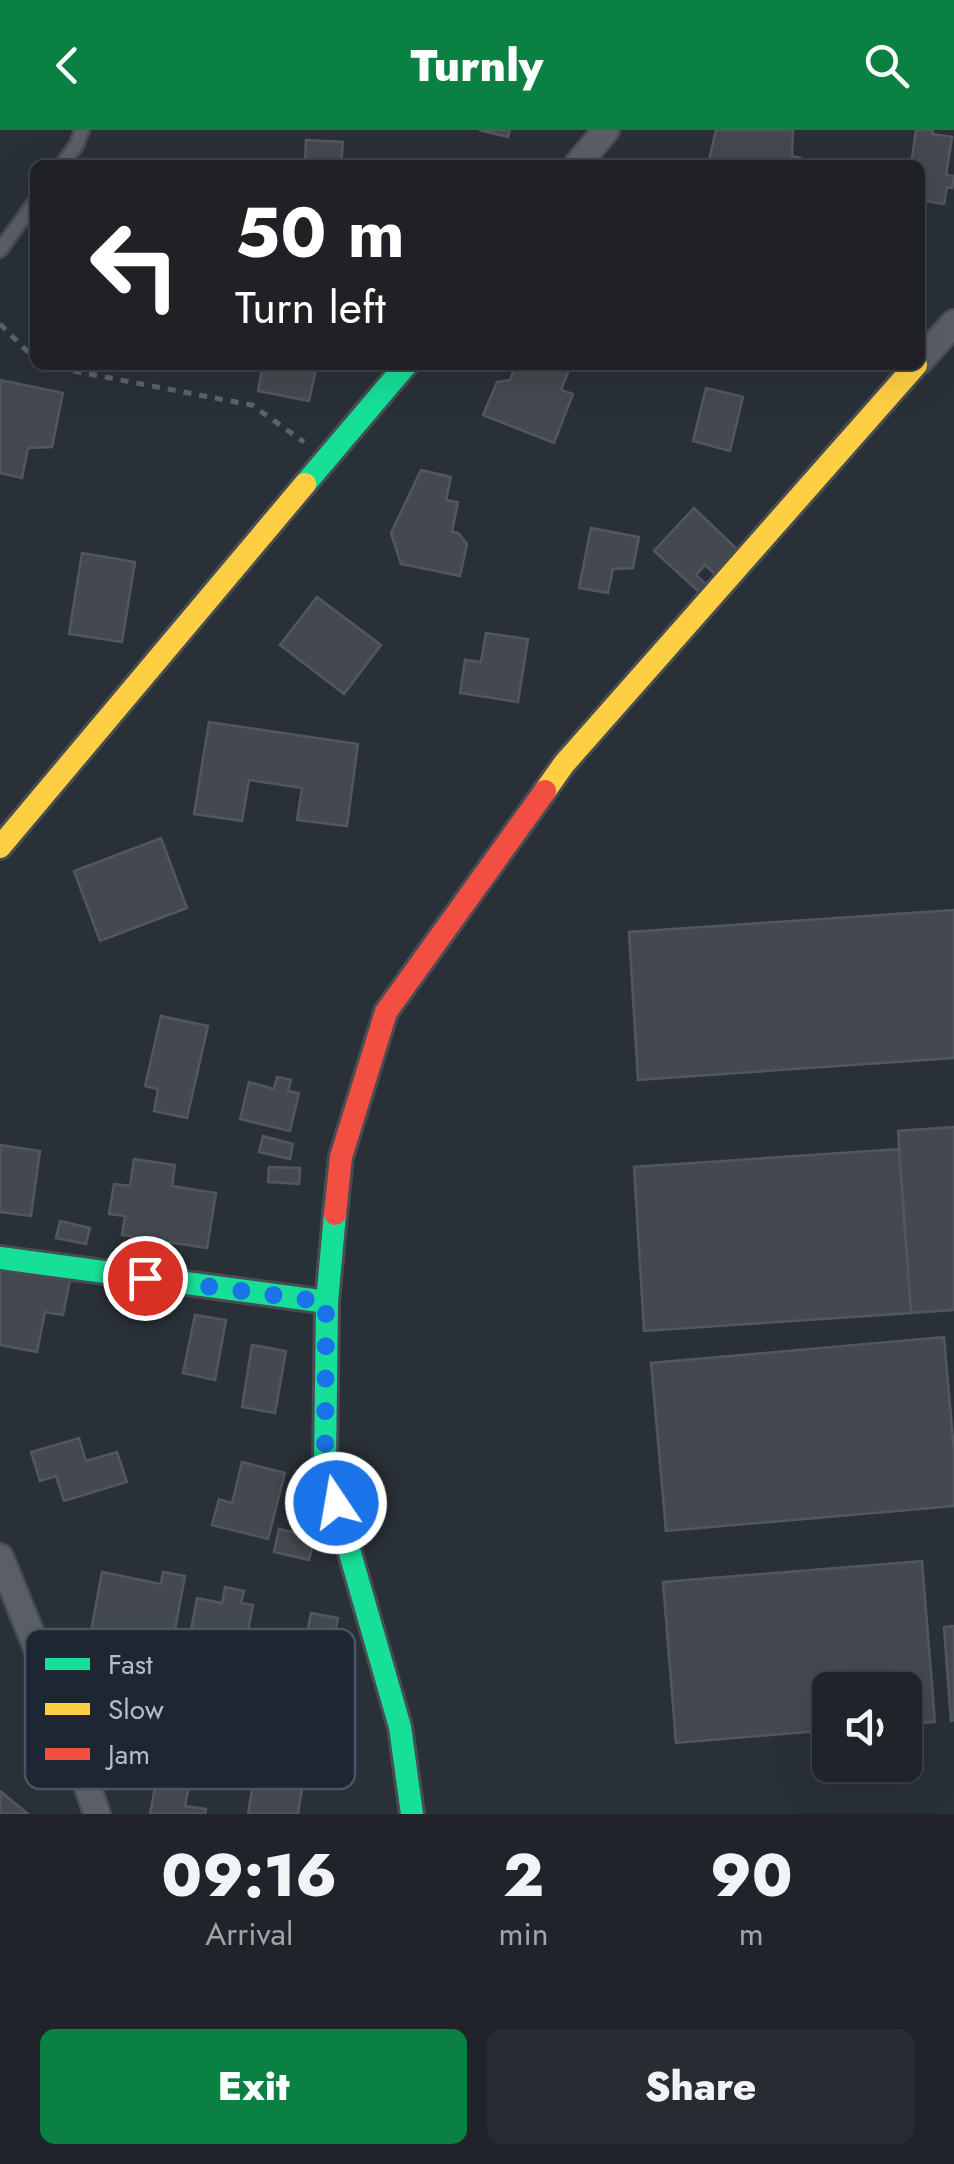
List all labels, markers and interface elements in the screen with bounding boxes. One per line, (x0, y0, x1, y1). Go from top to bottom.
text: Turnly (411, 33, 543, 98)
icon: back (40, 38, 95, 93)
icon: search (859, 38, 914, 93)
text: 50 m (235, 182, 405, 283)
icon: left (70, 200, 200, 330)
text: Turn left (235, 275, 386, 340)
pin (103, 1236, 188, 1321)
icon: arrive (118, 1251, 173, 1306)
position arrow (284, 1451, 388, 1555)
legend (25, 1629, 355, 1789)
text: Fast (108, 1644, 153, 1685)
map controls (812, 1672, 922, 1782)
button: sound (812, 1672, 922, 1782)
text: Slow (108, 1689, 164, 1730)
text: Jam (104, 1734, 150, 1775)
text: 09:16 (161, 1832, 337, 1919)
text: 2 (503, 1832, 544, 1919)
text: 90 (710, 1832, 793, 1919)
text: Arrival (205, 1911, 293, 1957)
text: min (499, 1911, 549, 1957)
text: m (739, 1911, 764, 1957)
button: Exit (40, 2029, 467, 2144)
button: Share (487, 2029, 914, 2144)

